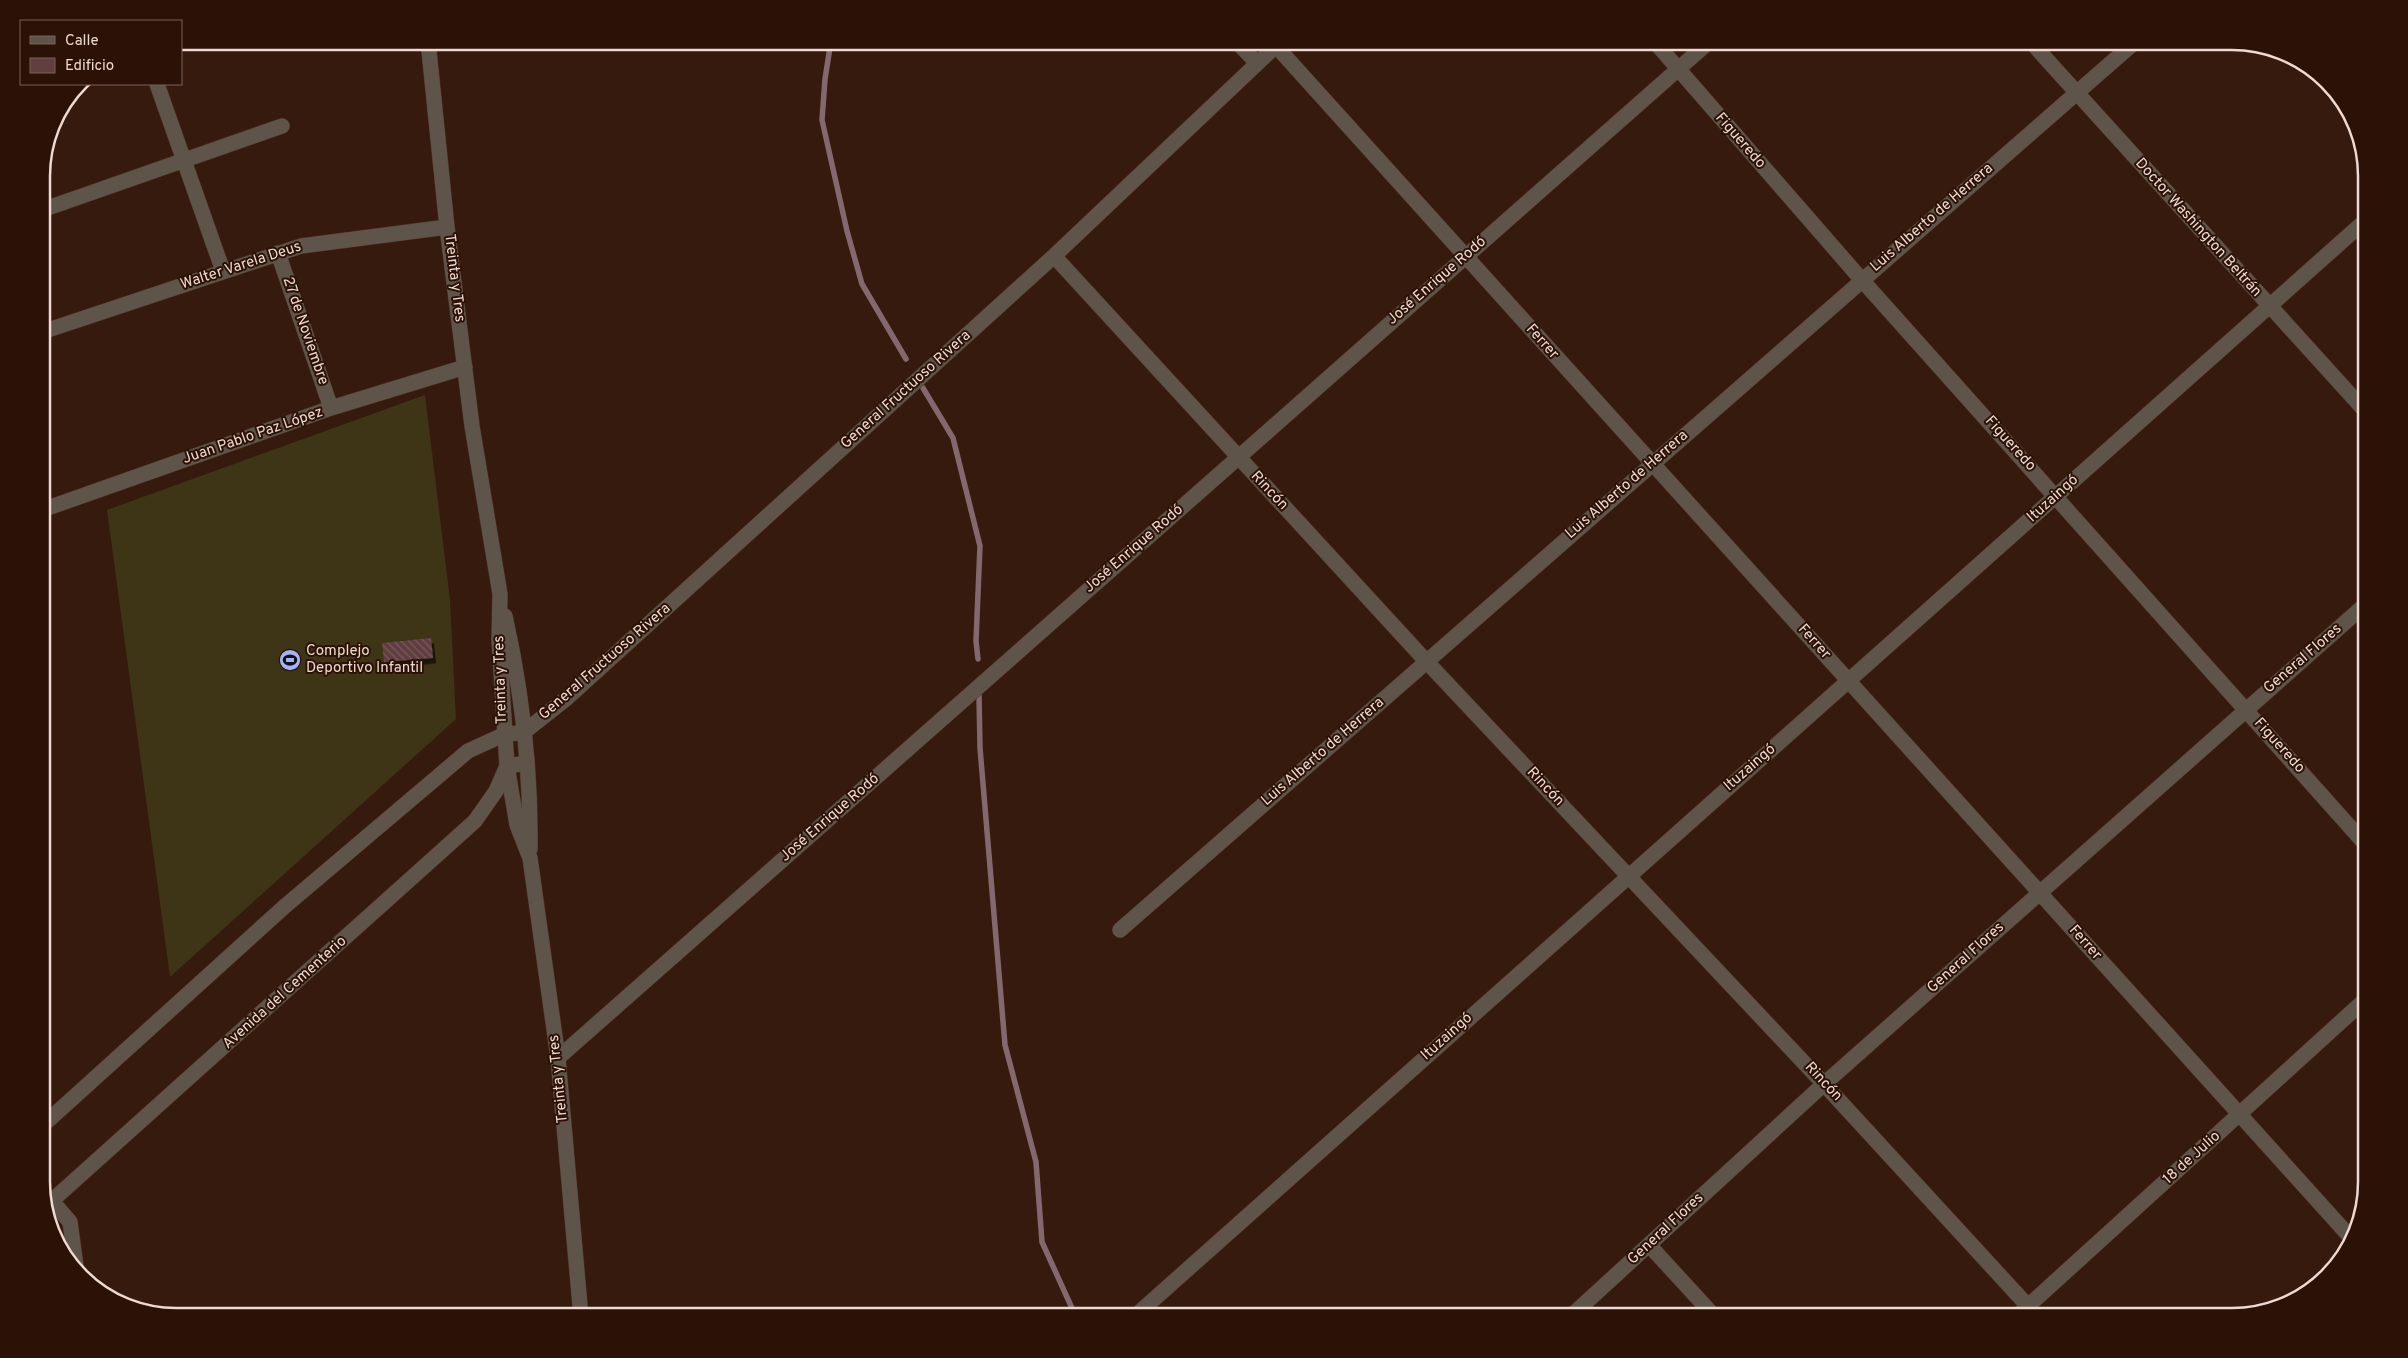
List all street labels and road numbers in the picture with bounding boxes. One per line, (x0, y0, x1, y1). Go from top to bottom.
street label: Figueredo (1711, 109, 1769, 173)
street label: Doctor Washington Beltrán (2131, 155, 2265, 301)
street label: Luis Alberto de Herrera (1867, 159, 1997, 277)
street label: Treinta y Tres (439, 233, 469, 323)
street label: José Enrique Rodó (1383, 233, 1491, 329)
street label: Walter Varela Deus (178, 238, 304, 294)
street label: 27 de Noviembre (278, 274, 332, 388)
street label: Ferrer (1521, 321, 1563, 364)
street label: General Fructuoso Rivera (837, 326, 975, 454)
street label: Juan Pablo Paz López (180, 403, 326, 469)
street label: Figueredo (1980, 412, 2040, 476)
street label: Luis Alberto de Herrera (1562, 426, 1692, 544)
street label: Rincón (1246, 467, 1292, 515)
street label: Ituzaingó (2023, 471, 2083, 527)
street label: José Enrique Rodó (1080, 501, 1188, 597)
street label: General Fructuoso Rivera (535, 599, 675, 725)
street label: General Flores (2260, 620, 2346, 698)
street label: Ferrer (1793, 621, 1835, 664)
street label: Treinta y Tres (490, 635, 512, 725)
street label: Luis Alberto de Herrera (1258, 693, 1388, 811)
street label: Figueredo (2249, 714, 2309, 778)
street label: Ituzaingó (1720, 740, 1780, 796)
street label: Rincón (1522, 763, 1568, 811)
street label: José Enrique Rodó (776, 770, 884, 866)
street label: General Flores (1923, 918, 2009, 998)
street label: Ferrer (2064, 922, 2106, 965)
street label: Avenida del Cementerio (219, 932, 351, 1054)
street label: Ituzaingó (1417, 1009, 1477, 1065)
street label: Treinta y Tres (545, 1034, 573, 1124)
street label: Rincón (1800, 1058, 1846, 1106)
street label: 18 de Julio (2159, 1127, 2225, 1189)
street label: General Flores (1624, 1189, 1708, 1269)

